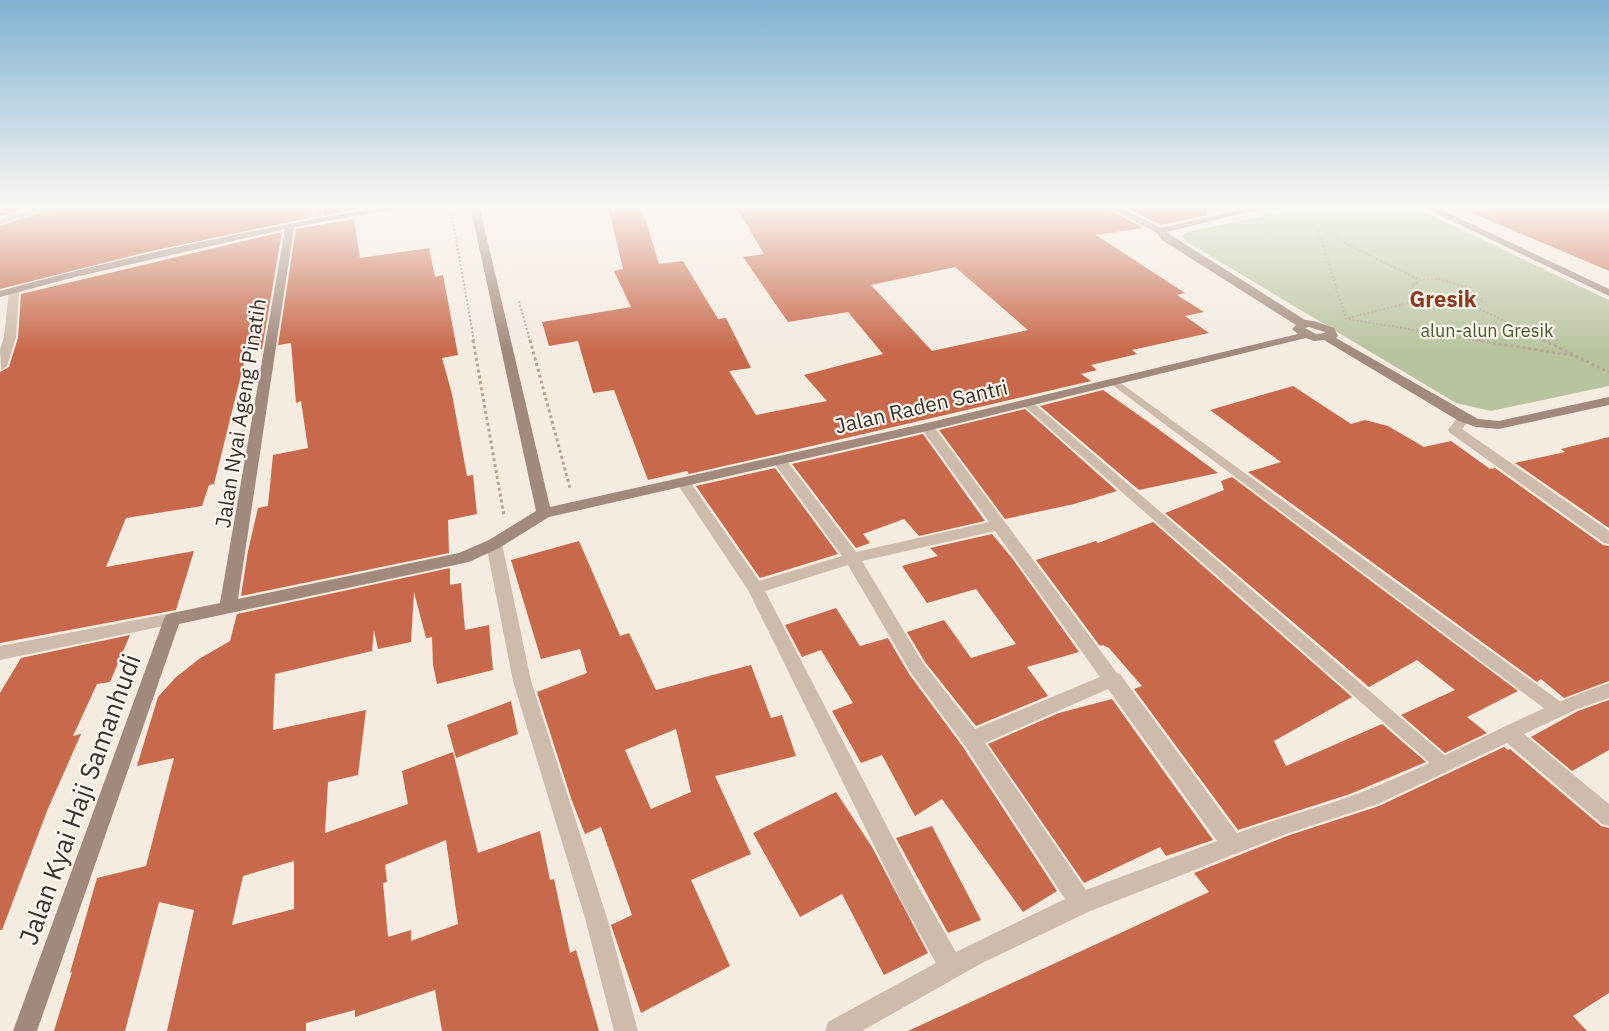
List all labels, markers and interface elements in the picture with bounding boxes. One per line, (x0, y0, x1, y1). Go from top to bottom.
district label: Gresik (1409, 284, 1477, 313)
street label: Jalan Nyai Ageng Pinatih (208, 296, 272, 530)
park label: alun-alun Gresik (1420, 319, 1554, 342)
street label: Jalan Raden Santri (832, 373, 1010, 439)
street label: Jalan Kyai Haji Samanhudi (10, 649, 148, 949)

